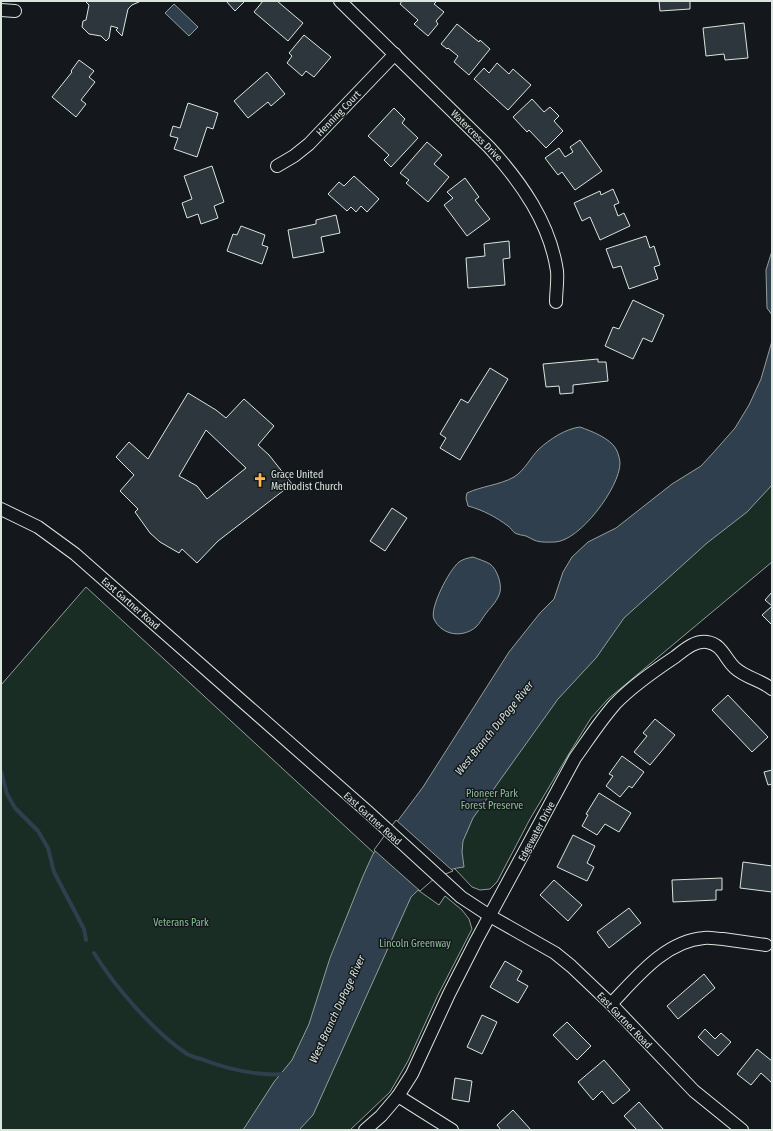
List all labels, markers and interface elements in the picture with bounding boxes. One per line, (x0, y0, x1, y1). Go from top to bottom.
street label: Henning Court (314, 88, 364, 139)
street label: Watercress Drive (448, 108, 505, 164)
place label: Grace United Methodist Church (271, 469, 343, 493)
church icon: Grace United Methodist Church (252, 472, 268, 488)
street label: East Gartner Road (99, 575, 162, 632)
water label: West Branch DuPage River (452, 678, 537, 778)
park label: Pioneer Park Forest Preserve (461, 788, 523, 812)
street label: East Gartner Road (341, 790, 404, 848)
street label: Edgewater Drive (516, 800, 558, 863)
park label: Veterans Park (153, 917, 209, 929)
park label: Lincoln Greenway (379, 938, 451, 950)
water label: West Branch DuPage River (307, 952, 369, 1065)
street label: East Gartner Road (594, 990, 654, 1051)

